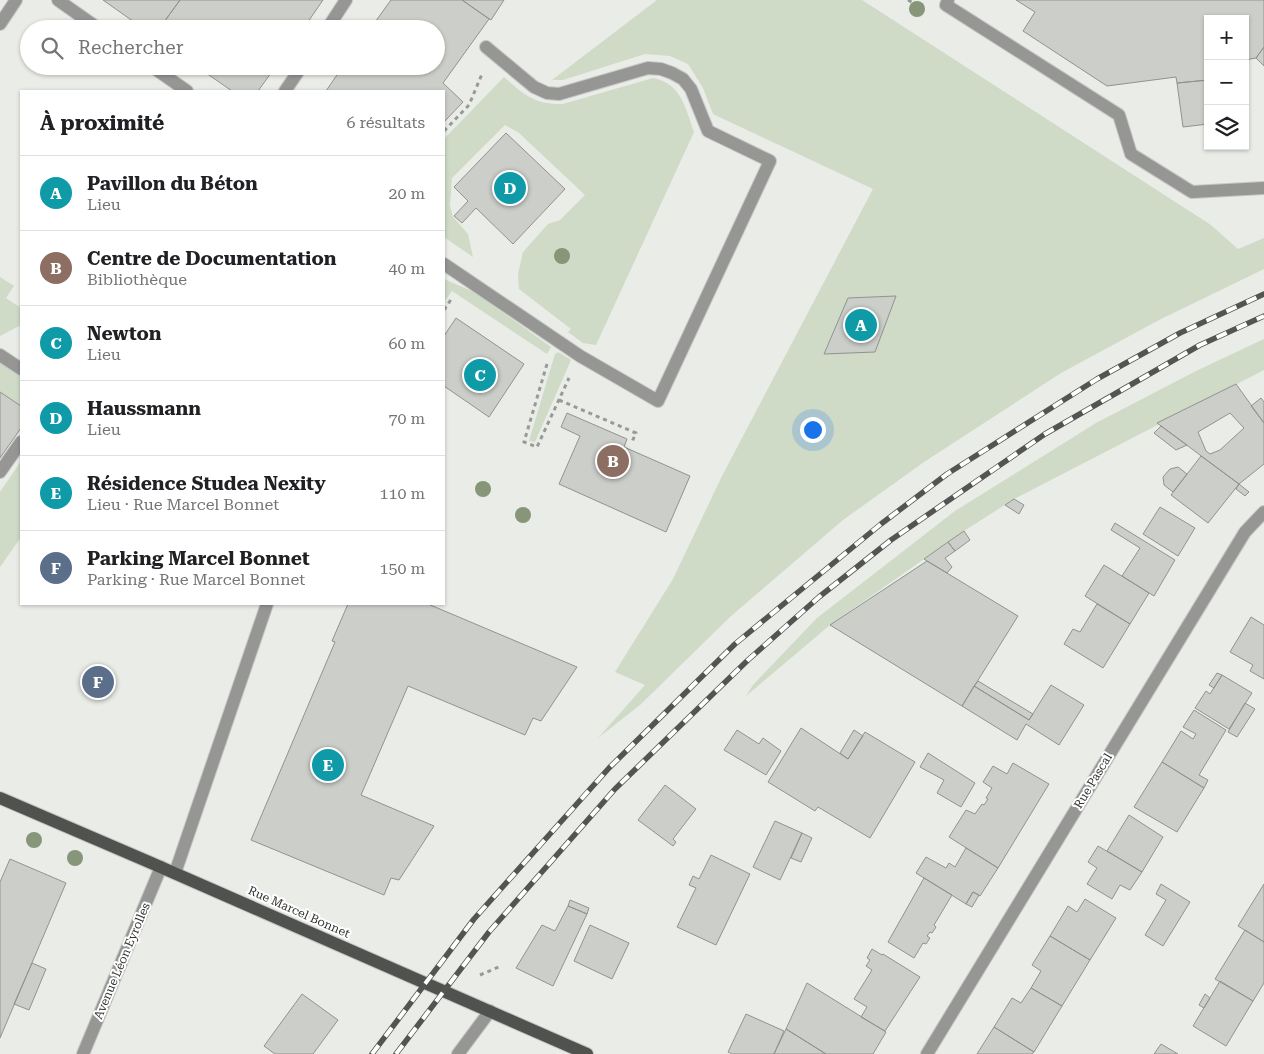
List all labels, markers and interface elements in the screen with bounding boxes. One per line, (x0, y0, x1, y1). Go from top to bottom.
map controls (1204, 15, 1249, 150)
button: + (1204, 15, 1249, 60)
search box (20, 20, 445, 75)
icon: search (38, 34, 66, 62)
text: Rechercher (78, 36, 184, 59)
button: − (1204, 60, 1249, 105)
button: layers (1204, 105, 1249, 150)
text: À proximité (40, 111, 164, 135)
text: 6 résultats (346, 113, 425, 132)
pin: D (494, 169, 526, 207)
text: Pavillon du Béton (87, 172, 258, 195)
text: A (50, 184, 62, 203)
text: 20 m (388, 184, 425, 203)
text: Lieu (87, 195, 121, 214)
text: Centre de Documentation (87, 247, 336, 270)
text: B (50, 259, 62, 278)
text: 40 m (388, 259, 425, 278)
text: Bibliothèque (87, 270, 187, 289)
pin: A (845, 306, 877, 344)
text: Newton (87, 322, 162, 345)
text: C (50, 334, 62, 353)
text: 60 m (388, 334, 425, 353)
text: Lieu (87, 345, 121, 364)
pin: C (464, 356, 496, 394)
text: Haussmann (87, 397, 201, 420)
text: D (50, 409, 62, 428)
text: 70 m (388, 409, 425, 428)
your location (800, 417, 826, 443)
text: Lieu (87, 420, 121, 439)
pin: B (597, 442, 629, 480)
text: Résidence Studea Nexity (87, 472, 326, 495)
text: E (51, 484, 61, 503)
text: 110 m (379, 484, 425, 503)
text: Lieu · Rue Marcel Bonnet (87, 495, 279, 514)
text: Parking Marcel Bonnet (87, 547, 310, 570)
text: F (51, 559, 61, 578)
text: 150 m (379, 559, 425, 578)
text: Parking · Rue Marcel Bonnet (87, 570, 305, 589)
pin: F (82, 663, 114, 701)
pin: E (312, 746, 344, 784)
street label: Rue Pascal (1071, 751, 1115, 811)
street label: Rue Marcel Bonnet (246, 883, 352, 941)
street label: Avenue Léon Eyrolles (91, 900, 153, 1021)

